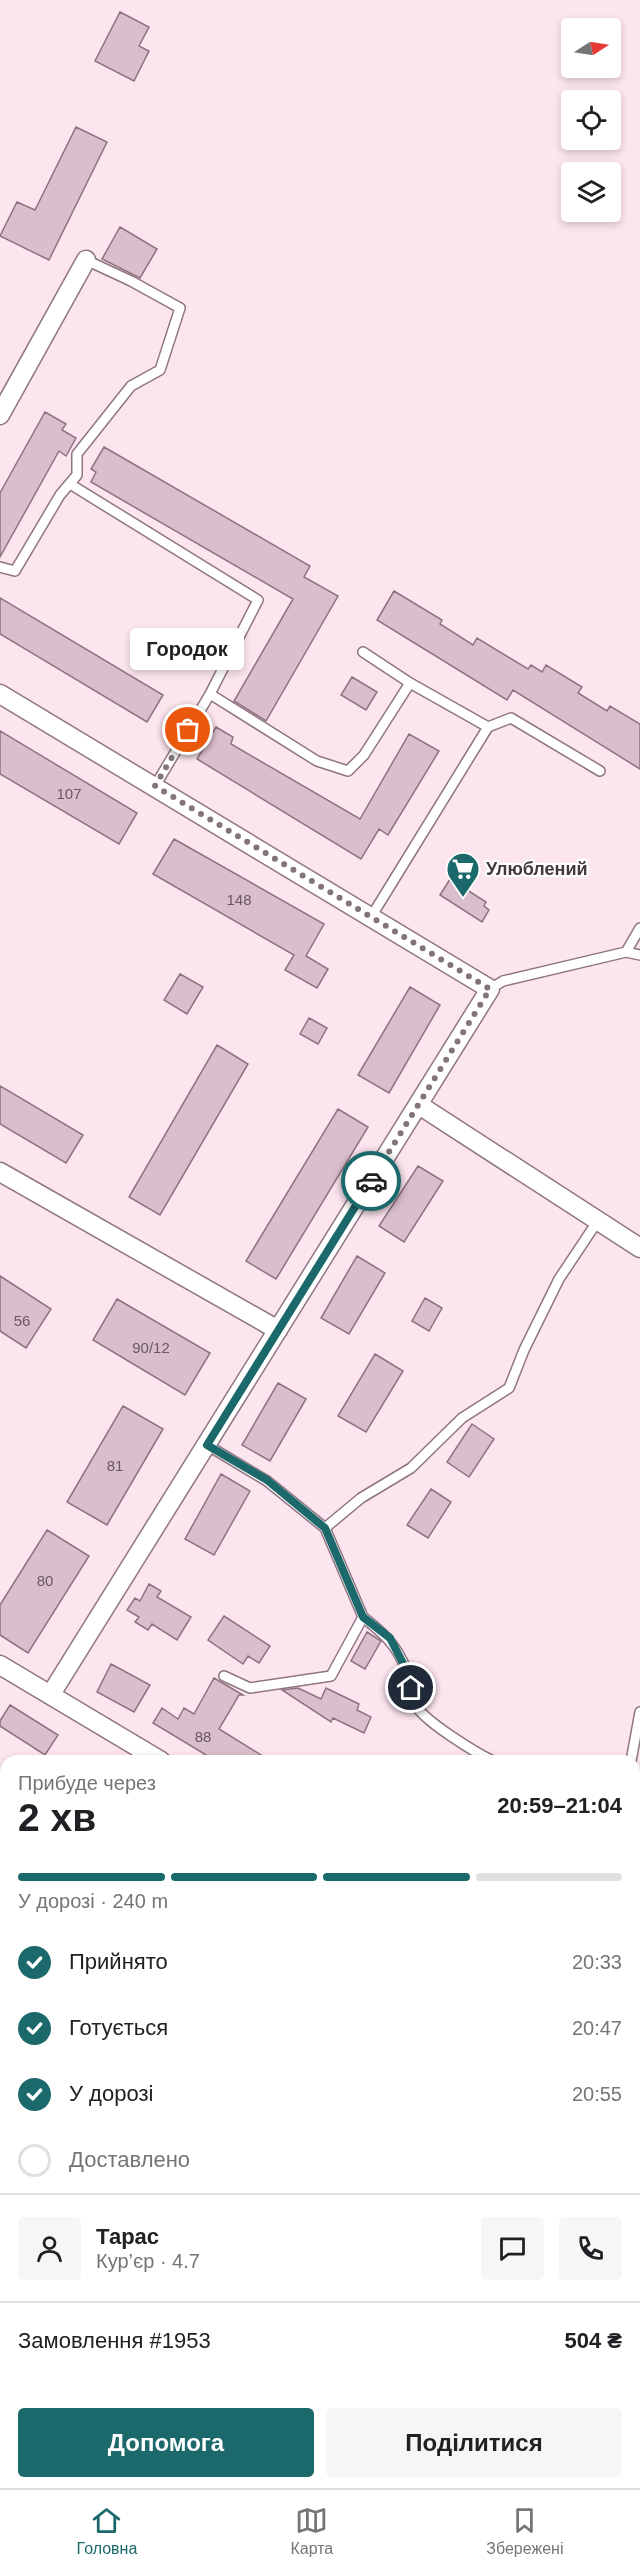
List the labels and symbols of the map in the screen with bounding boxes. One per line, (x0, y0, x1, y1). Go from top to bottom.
north arrow (561, 18, 621, 78)
callout: Городок (131, 628, 245, 670)
pin (162, 704, 213, 755)
house number: 107 (56, 785, 82, 802)
supermarket icon: Улюблений (445, 851, 481, 898)
place label: Улюблений (486, 859, 588, 879)
house number: 148 (226, 891, 252, 908)
courier (341, 1151, 401, 1211)
house number: 56 (14, 1312, 30, 1329)
house number: 90/12 (132, 1339, 170, 1356)
house number: 81 (107, 1457, 123, 1474)
house number: 80 (37, 1572, 53, 1589)
pin (385, 1662, 436, 1713)
house number: 88 (195, 1728, 211, 1745)

